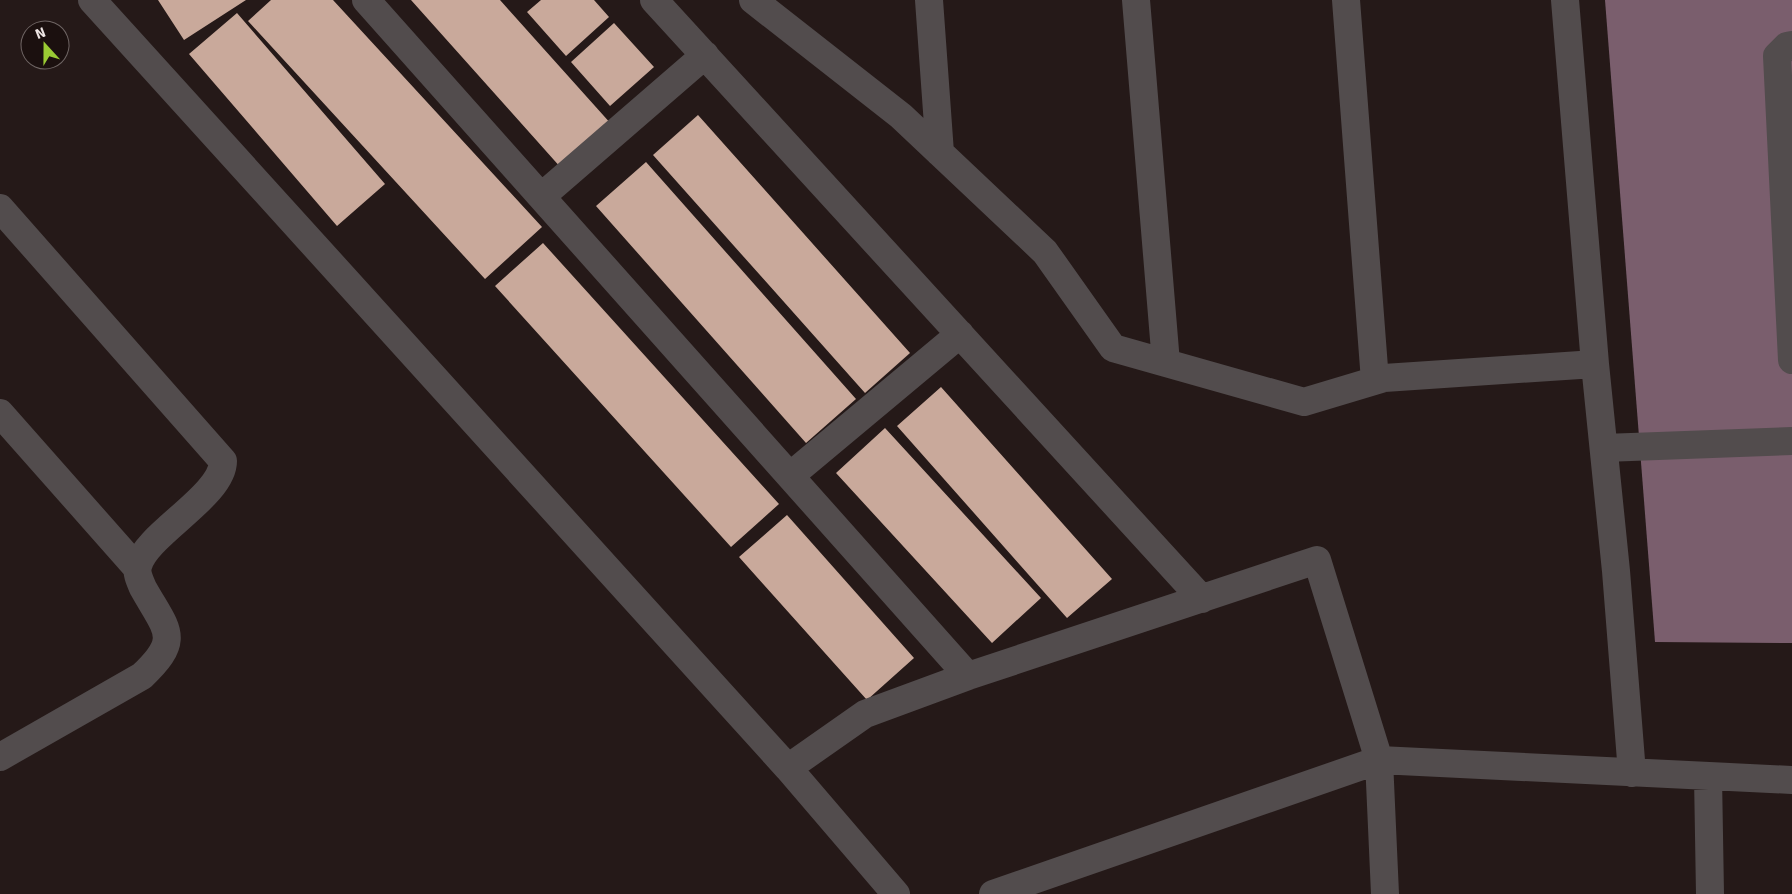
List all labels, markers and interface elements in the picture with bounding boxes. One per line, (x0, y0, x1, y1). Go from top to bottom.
north arrow (20, 20, 70, 70)
text: N (33, 24, 48, 43)

